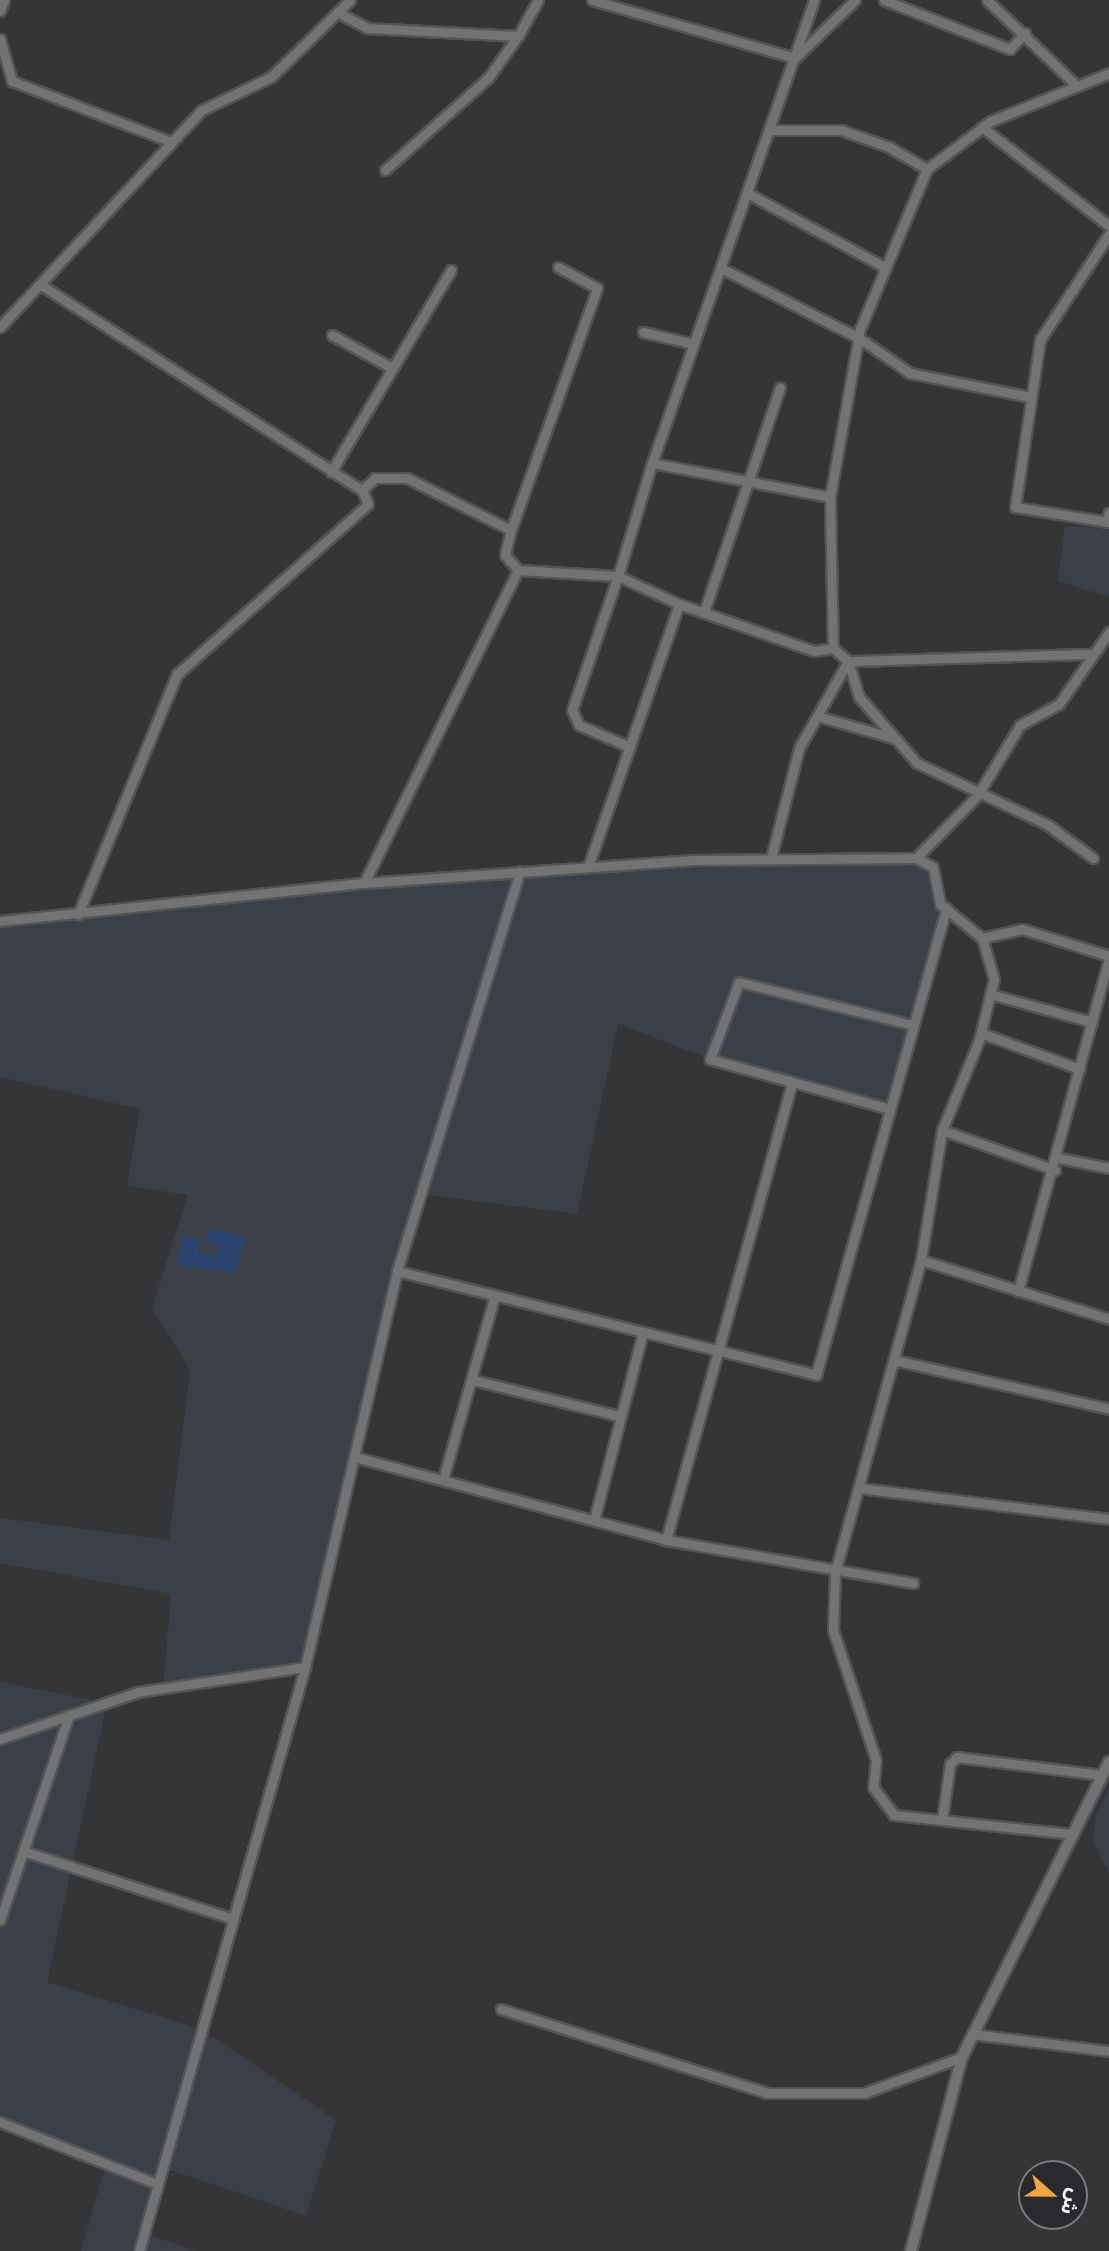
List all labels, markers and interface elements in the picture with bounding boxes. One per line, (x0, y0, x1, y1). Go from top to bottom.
north arrow (1018, 2160, 1088, 2230)
text: ش (1056, 2186, 1087, 2218)

